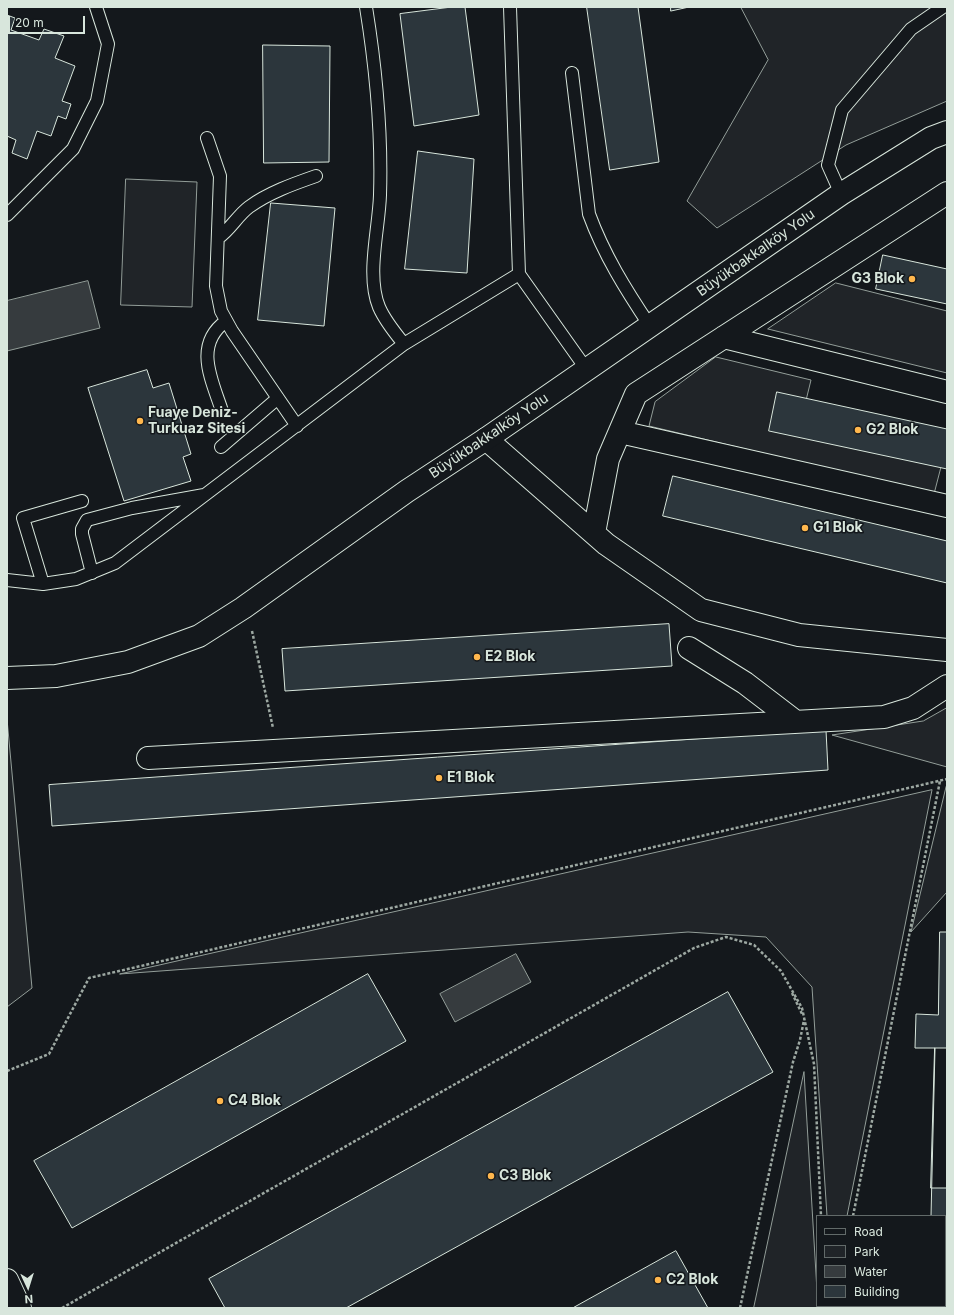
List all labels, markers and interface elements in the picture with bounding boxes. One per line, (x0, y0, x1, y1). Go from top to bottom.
scale bar (10, 8, 87, 34)
text: 20 m (15, 15, 44, 30)
street label: Büyükbakkalköy Yolu (694, 206, 818, 300)
place label: G3 Blok (851, 271, 904, 287)
marker: G3 Blok (907, 274, 917, 284)
street label: Büyükbakkalköy Yolu (426, 390, 552, 482)
place label: Fuaye Deniz- Turkuaz Sitesi (148, 405, 245, 438)
marker: Fuaye Deniz- Turkuaz Sitesi (135, 416, 145, 426)
place label: G2 Blok (866, 422, 918, 438)
marker: G2 Blok (853, 425, 863, 435)
place label: G1 Blok (813, 520, 863, 536)
marker: G1 Blok (800, 523, 810, 533)
place label: E2 Blok (485, 649, 535, 665)
marker: E2 Blok (472, 652, 482, 662)
place label: E1 Blok (447, 770, 495, 786)
marker: E1 Blok (434, 773, 444, 783)
place label: C4 Blok (228, 1093, 281, 1109)
marker: C4 Blok (215, 1096, 225, 1106)
place label: C3 Blok (499, 1168, 551, 1184)
marker: C3 Blok (486, 1171, 496, 1181)
legend (816, 1215, 946, 1307)
text: Road (854, 1224, 883, 1239)
text: Park (854, 1244, 880, 1259)
text: Water (854, 1264, 887, 1279)
north arrow (8, 1267, 48, 1307)
place label: C2 Blok (666, 1272, 718, 1288)
marker: C2 Blok (653, 1275, 663, 1285)
text: Building (854, 1284, 899, 1299)
text: N (24, 1292, 34, 1306)

